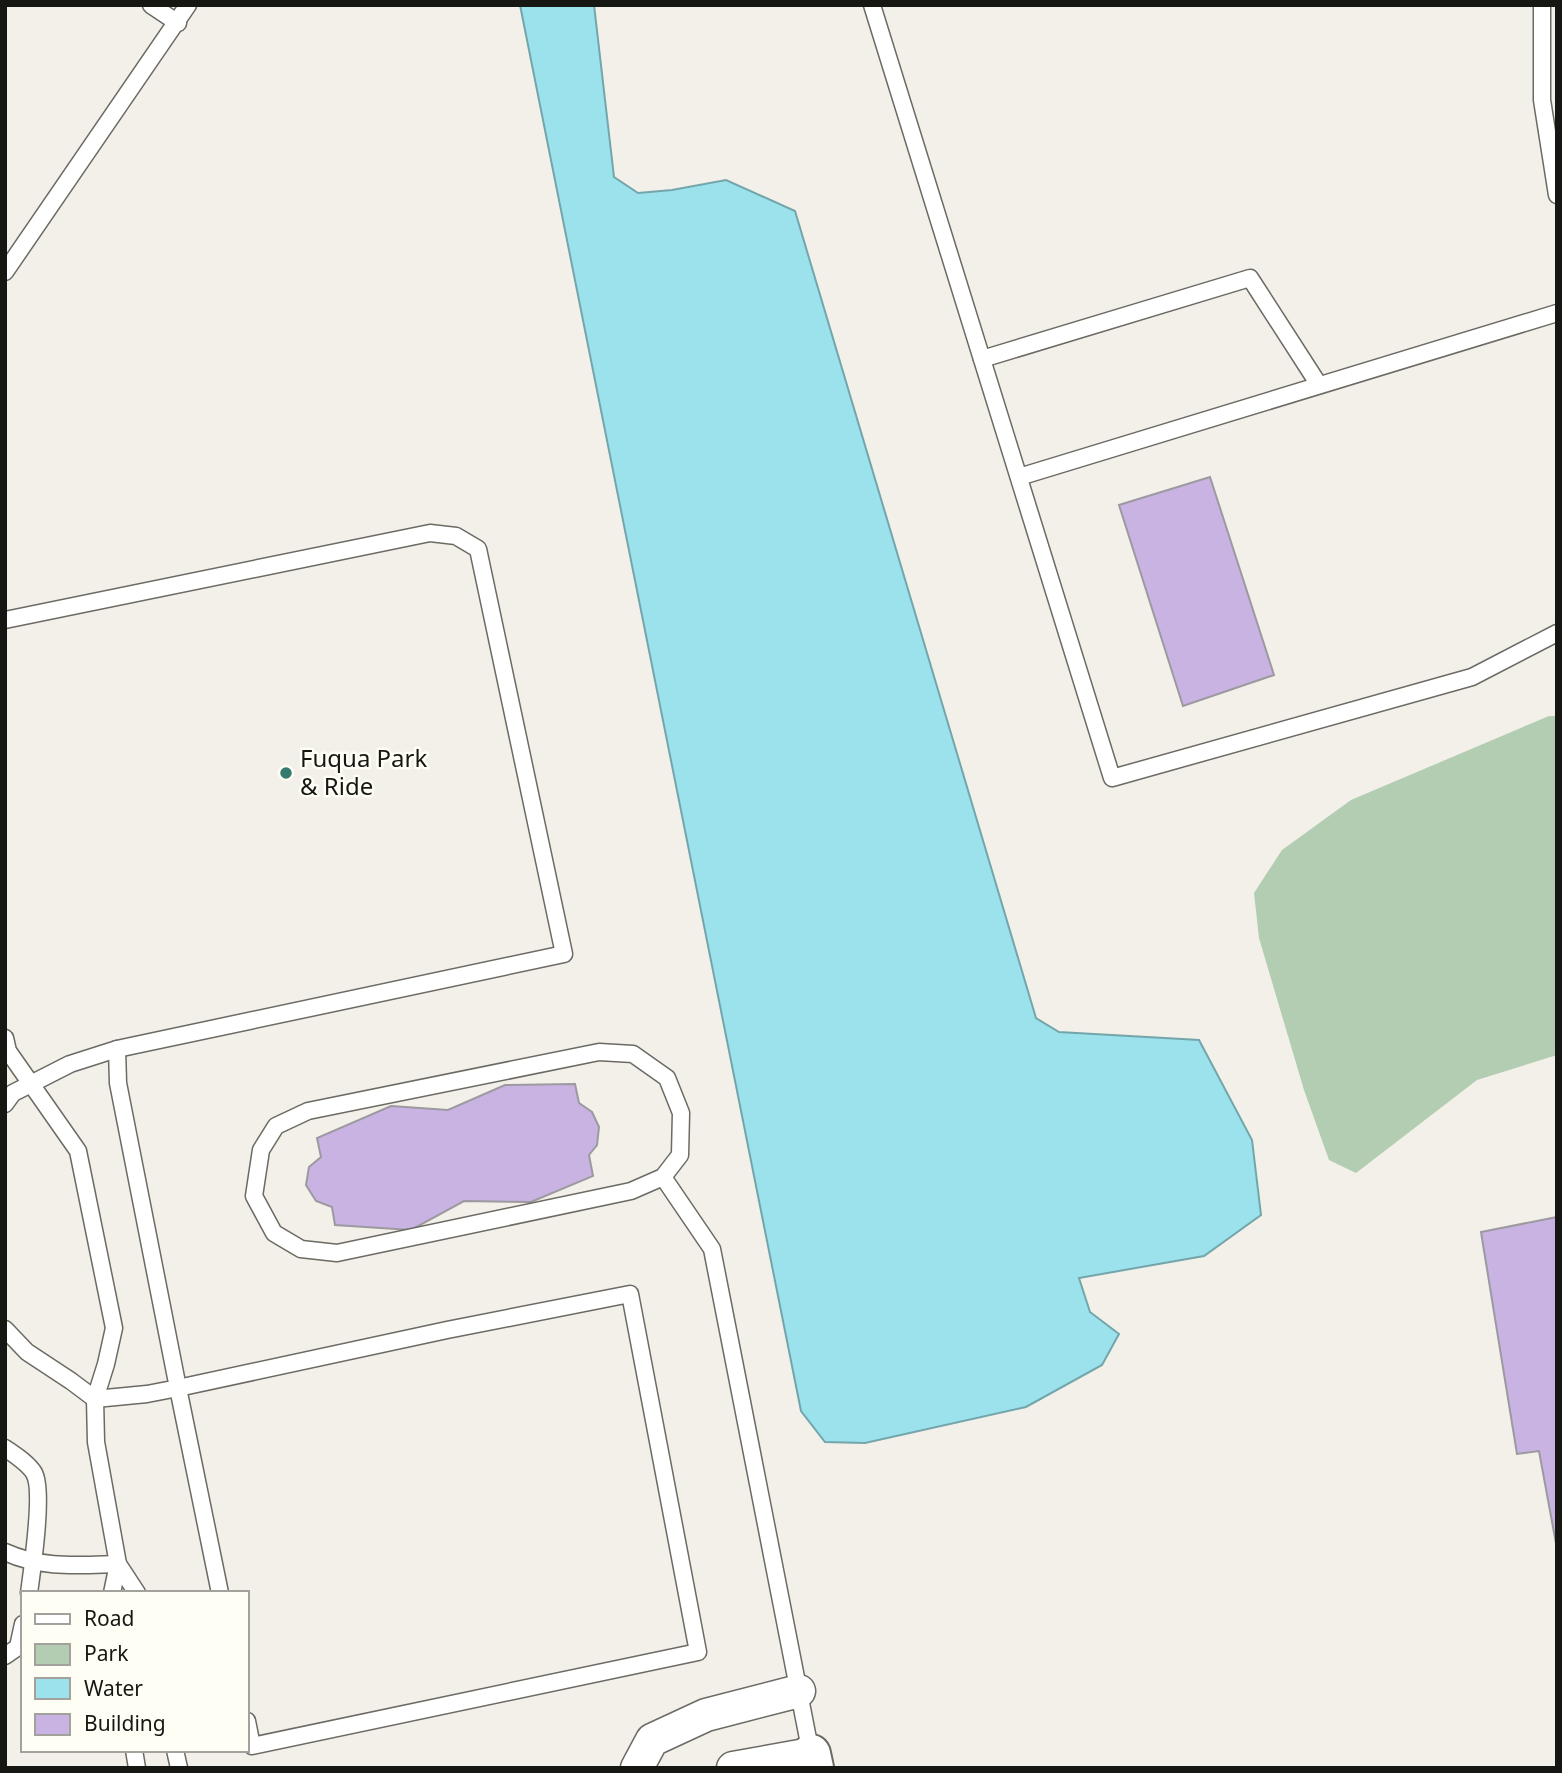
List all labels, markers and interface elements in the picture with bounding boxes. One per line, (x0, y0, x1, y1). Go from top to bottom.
place label: Fuqua Park & Ride (300, 741, 427, 802)
marker: Fuqua Park & Ride (278, 765, 294, 781)
legend (21, 1591, 248, 1752)
text: Road (84, 1604, 134, 1632)
text: Park (84, 1639, 129, 1667)
text: Water (84, 1674, 143, 1702)
text: Building (84, 1709, 166, 1737)

